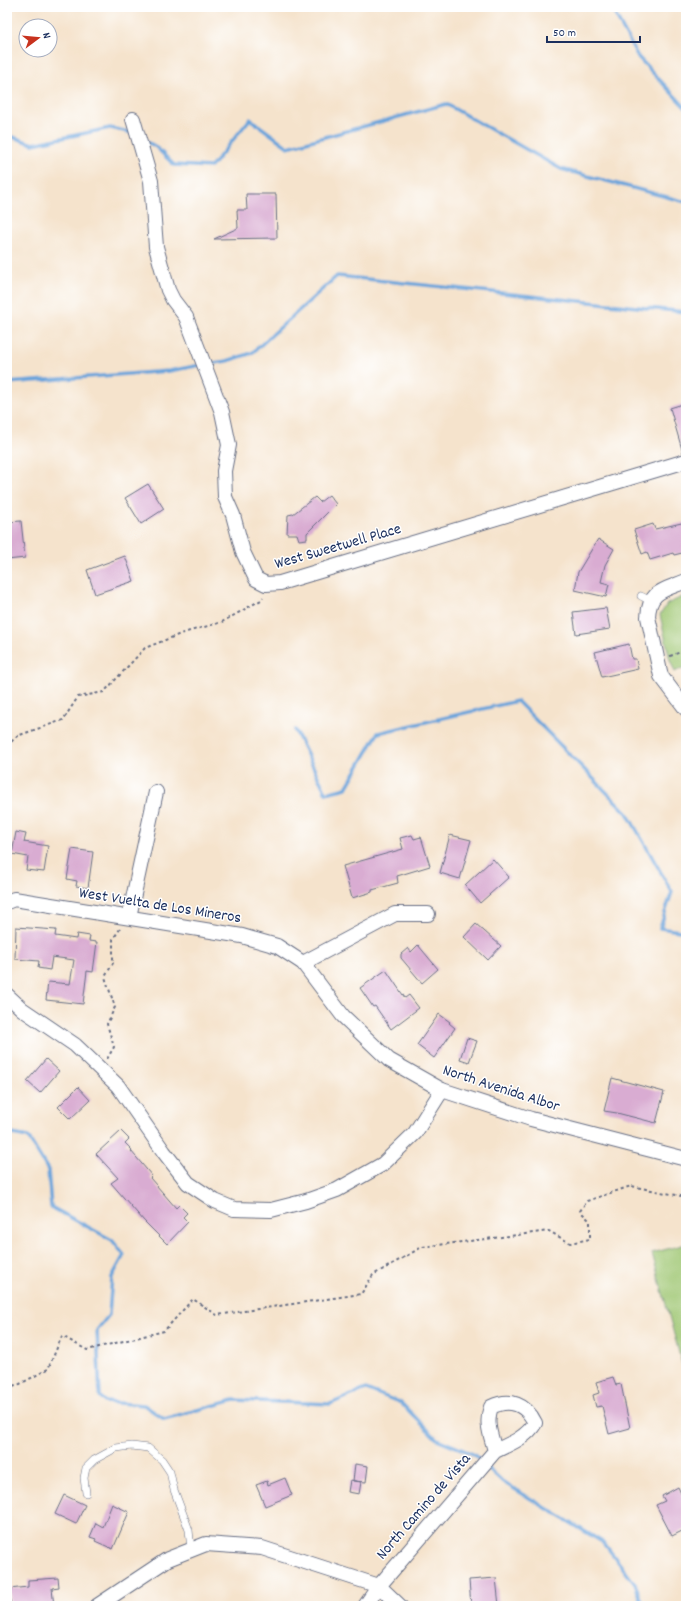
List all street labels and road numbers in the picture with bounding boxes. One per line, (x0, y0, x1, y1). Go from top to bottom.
street label: West Sweetwell Place (272, 518, 404, 576)
street label: West Vuelta de Los Mineros (77, 882, 243, 930)
street label: North Avenida Albor (440, 1059, 563, 1119)
street label: North Camino de Vista (371, 1448, 477, 1565)

